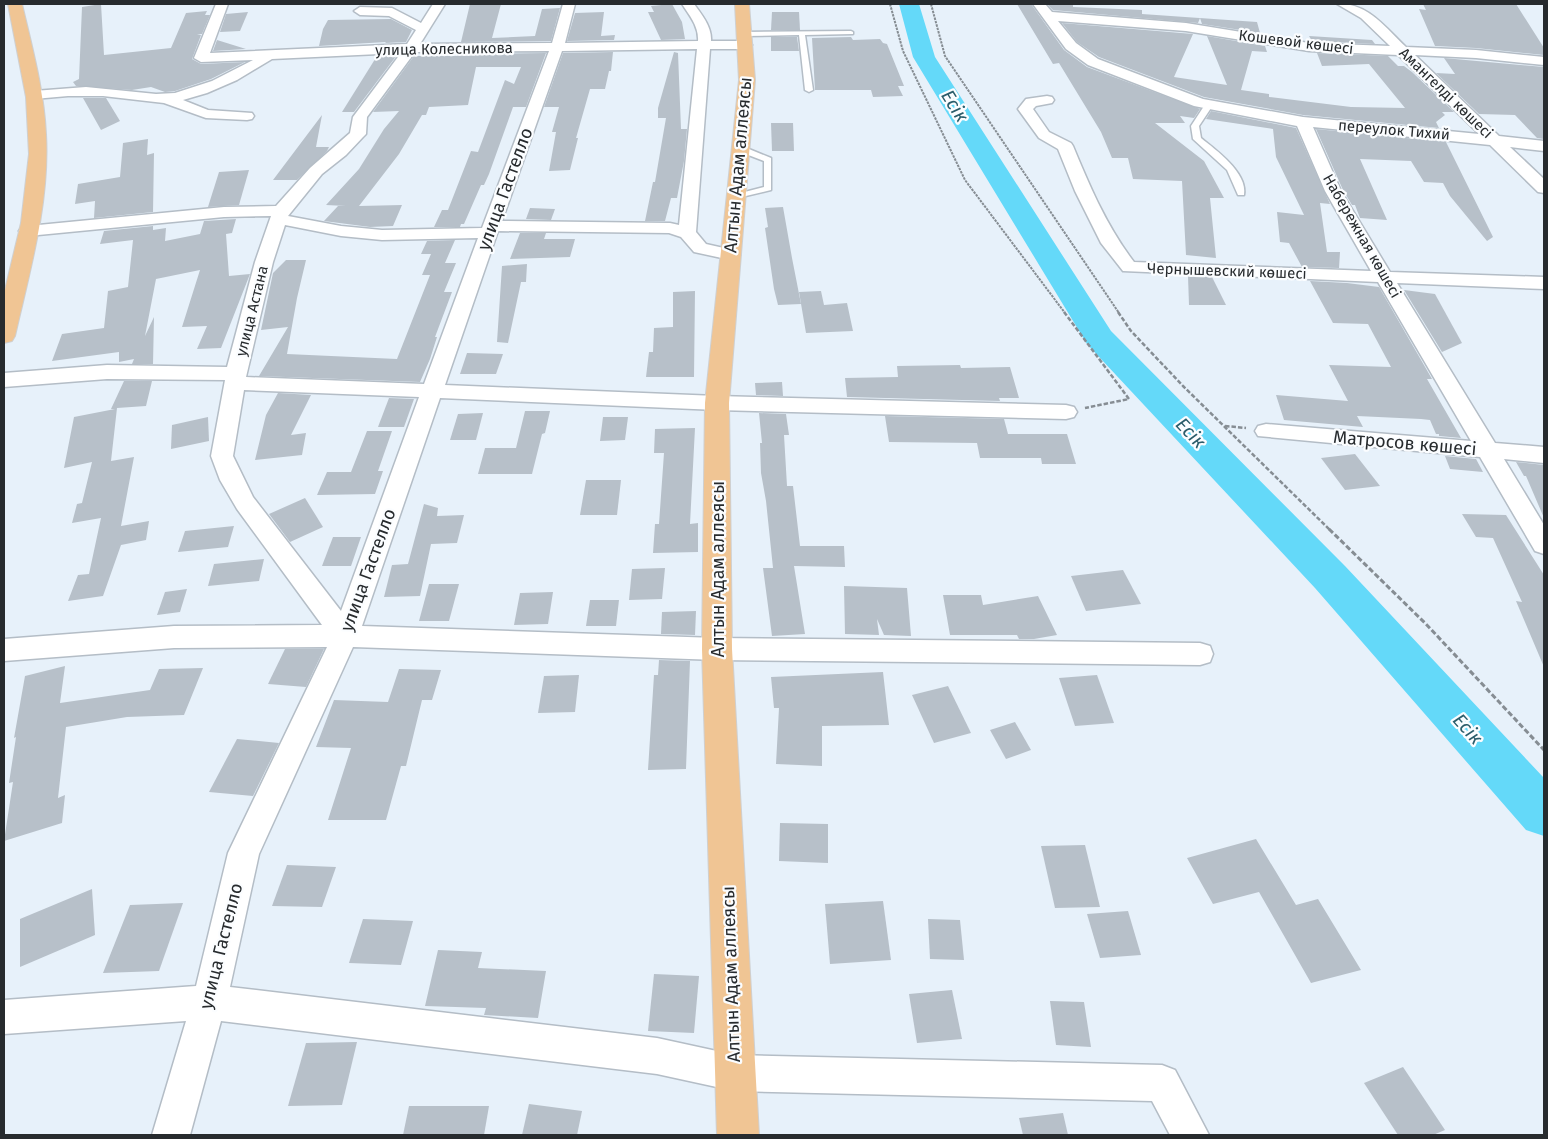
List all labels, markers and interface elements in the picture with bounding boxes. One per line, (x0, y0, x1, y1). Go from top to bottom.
street label: Кошевой көшесі (1238, 26, 1354, 58)
street label: улица Колесникова (375, 39, 513, 59)
street label: Амангелді көшесі (1396, 44, 1496, 142)
street label: Алтын Адам аллеясы (719, 76, 757, 254)
water label: Есік (936, 85, 974, 127)
street label: переулок Тихий (1337, 116, 1451, 144)
street label: улица Гастелло (473, 125, 537, 253)
street label: Набережная көшесі (1319, 171, 1405, 301)
street label: Чернышевский көшесі (1147, 259, 1307, 283)
street label: улица Астана (232, 264, 272, 358)
water label: Есік (1171, 413, 1211, 453)
street label: Матросов көшесі (1332, 426, 1478, 460)
street label: Алтын Адам аллеясы (707, 481, 729, 657)
street label: улица Гастелло (336, 506, 400, 634)
water label: Есік (1448, 709, 1488, 749)
street label: улица Гастелло (195, 881, 247, 1011)
street label: Алтын Адам аллеясы (717, 885, 745, 1063)

